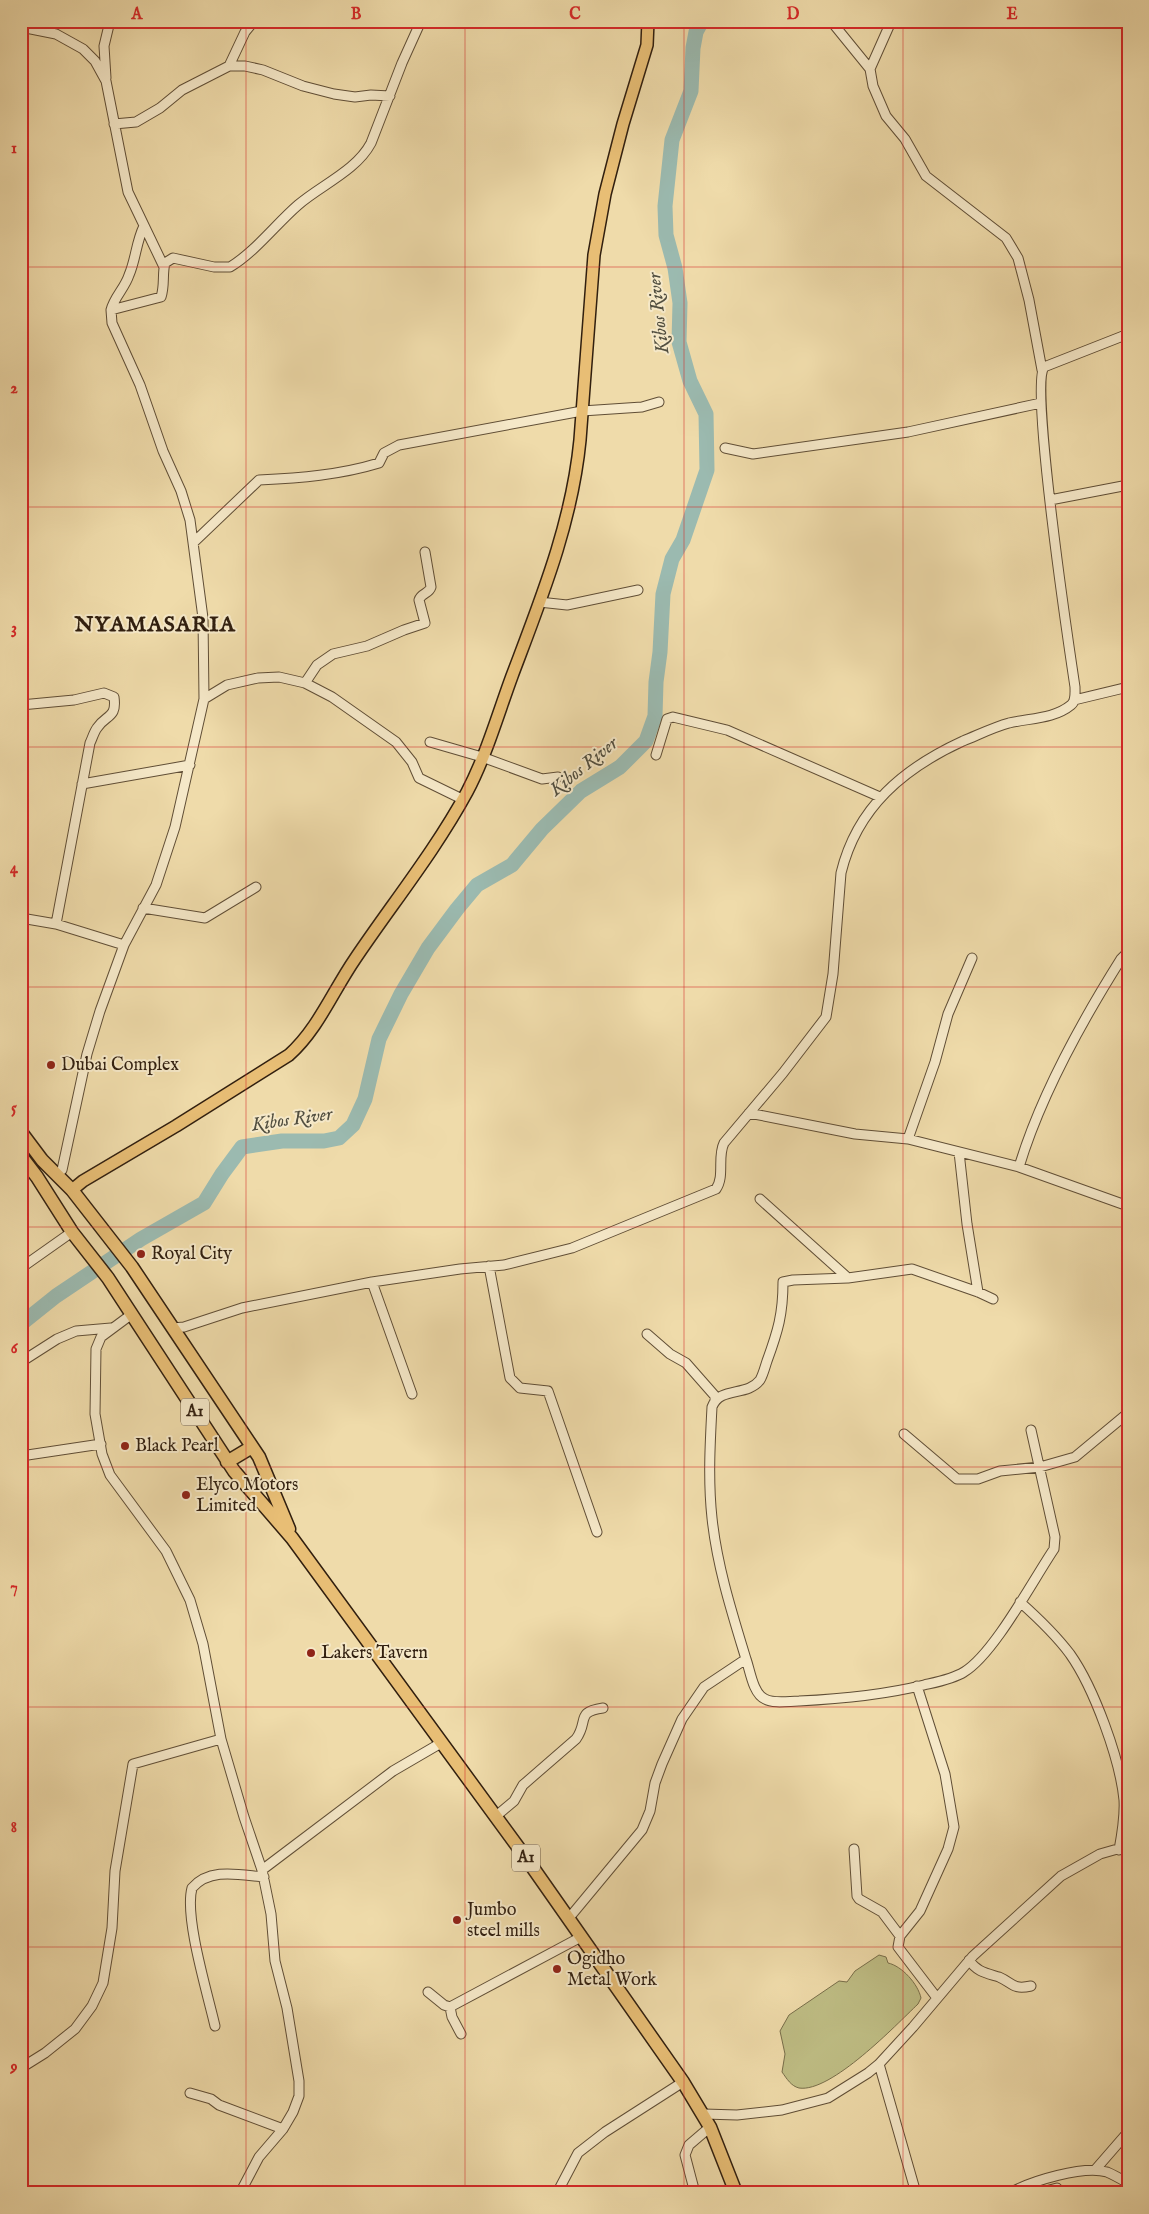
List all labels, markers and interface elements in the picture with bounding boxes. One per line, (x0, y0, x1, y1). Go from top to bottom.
text: A (131, 5, 144, 25)
text: B (351, 5, 362, 25)
text: C (569, 5, 581, 25)
text: D (787, 5, 800, 25)
text: E (1006, 5, 1018, 25)
text: 1 (11, 139, 17, 159)
water label: Kibos River (643, 270, 675, 356)
text: 2 (10, 379, 18, 399)
district label: NYAMASARIA (73, 611, 236, 639)
text: 3 (11, 619, 17, 639)
water label: Kibos River (544, 731, 624, 803)
text: 4 (10, 859, 19, 879)
place label: Dubai Complex (61, 1054, 179, 1077)
marker: Dubai Complex (45, 1059, 57, 1071)
text: 5 (11, 1099, 17, 1119)
water label: Kibos River (249, 1102, 335, 1138)
place label: Royal City (151, 1243, 232, 1266)
marker: Royal City (135, 1248, 147, 1260)
text: 6 (11, 1339, 19, 1359)
road number: A1 (181, 1398, 209, 1425)
place label: Black Pearl (135, 1435, 219, 1458)
marker: Black Pearl (119, 1440, 131, 1452)
place label: Elyco Motors Limited (196, 1474, 298, 1518)
marker: Elyco Motors Limited (180, 1489, 192, 1501)
text: 7 (10, 1578, 18, 1598)
place label: Lakers Tavern (321, 1642, 428, 1665)
marker: Lakers Tavern (305, 1647, 317, 1659)
text: 8 (11, 1818, 17, 1838)
road number: A1 (512, 1845, 540, 1872)
place label: Jumbo steel mills (465, 1899, 540, 1943)
marker: Jumbo steel mills (451, 1914, 463, 1926)
place label: Ogidho Metal Work (567, 1948, 657, 1992)
marker: Ogidho Metal Work (551, 1963, 563, 1975)
text: 9 (10, 2058, 18, 2078)

